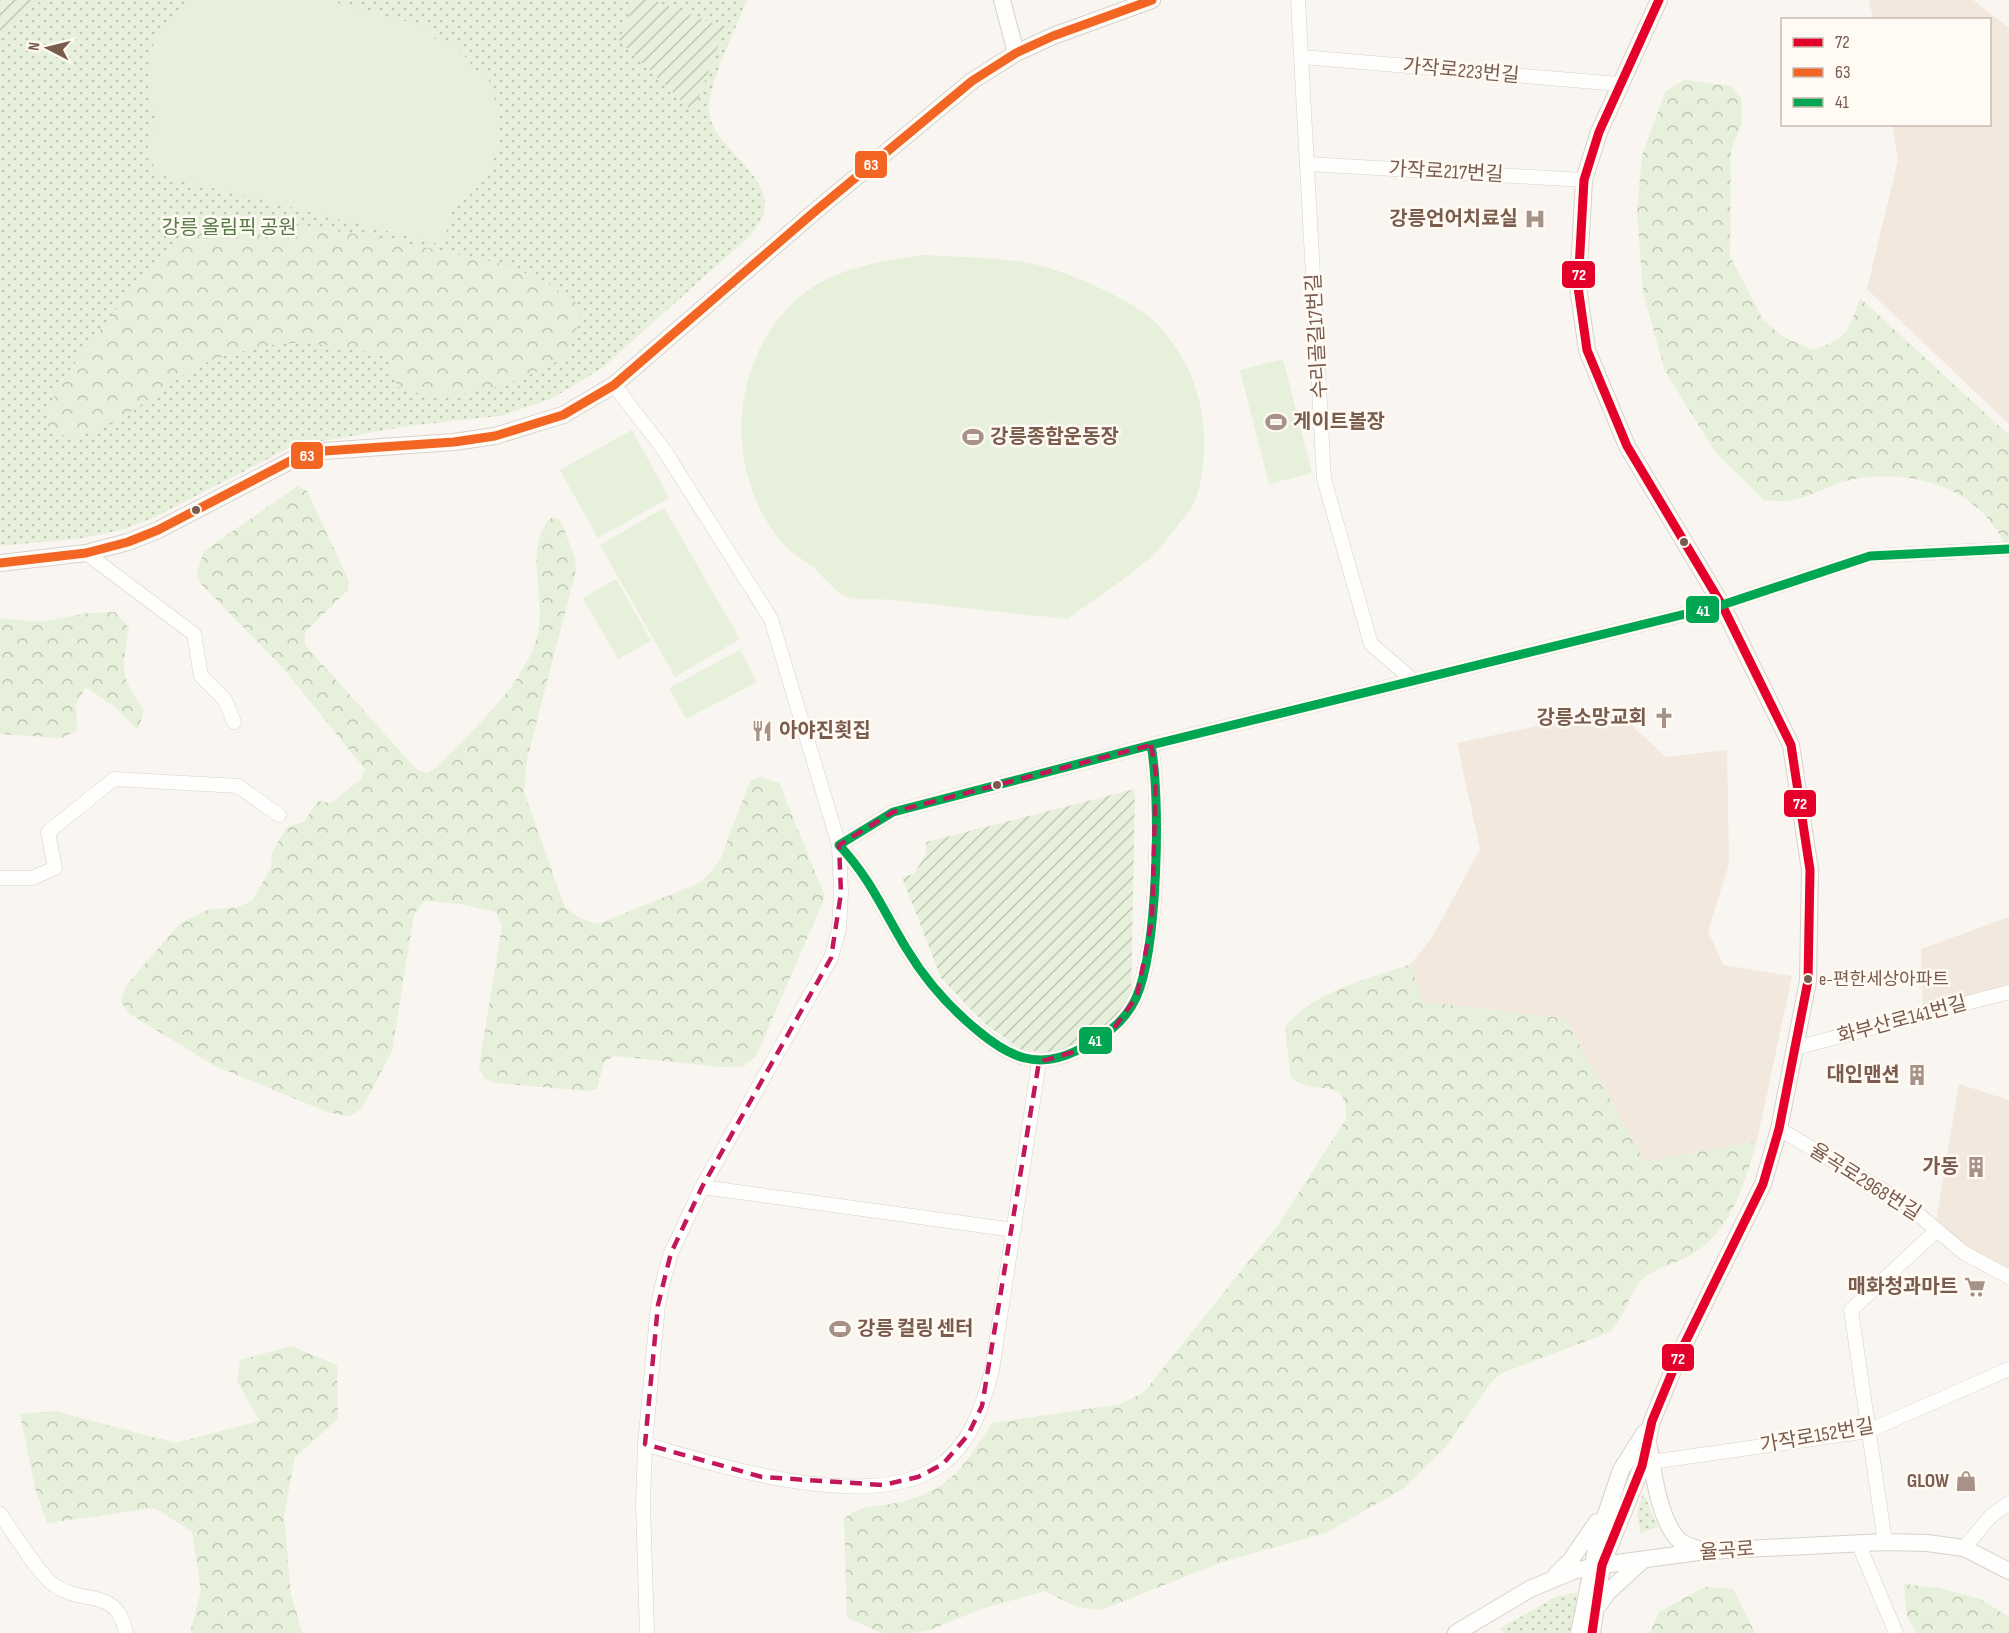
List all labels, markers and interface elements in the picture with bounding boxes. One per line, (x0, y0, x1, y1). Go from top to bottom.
north arrow (18, 18, 78, 78)
legend (1781, 18, 1991, 126)
text: 72 (1835, 32, 1850, 53)
text: N (25, 41, 45, 52)
street label: 가작로223번길 (1402, 54, 1520, 88)
text: 63 (1835, 62, 1850, 83)
text: 41 (1835, 92, 1850, 113)
line badge: 63 (854, 150, 888, 179)
text: 63 (864, 156, 878, 175)
street label: 가작로217번길 (1388, 157, 1504, 187)
place label: 강릉언어치료실 (1389, 207, 1518, 231)
hospital icon: 강릉언어치료실 (1523, 207, 1547, 231)
park label: 강릉 올림픽 공원 (161, 216, 297, 240)
line badge: 72 (1561, 260, 1596, 289)
text: 72 (1572, 266, 1586, 285)
street label: 수리골길17번길 (1302, 273, 1332, 399)
sports icon: 게이트볼장 (1264, 410, 1288, 434)
place label: 게이트볼장 (1293, 410, 1385, 434)
sports icon: 강릉종합운동장 (961, 425, 985, 449)
place label: 강릉종합운동장 (990, 425, 1119, 449)
line badge: 63 (290, 441, 324, 470)
text: 63 (300, 447, 314, 466)
unlabelled marker (190, 504, 202, 516)
unlabelled marker (1678, 536, 1690, 548)
line badge: 41 (1685, 595, 1720, 624)
text: 41 (1696, 602, 1711, 621)
place label: 강릉소망교회 (1537, 706, 1647, 730)
church icon: 강릉소망교회 (1652, 706, 1676, 730)
restaurant icon: 아야진횟집 (750, 719, 774, 743)
place label: 아야진횟집 (779, 719, 871, 743)
unlabelled marker (991, 779, 1003, 791)
line badge: 72 (1783, 789, 1817, 818)
text: 72 (1793, 795, 1807, 814)
place label: e-편한세상아파트 (1819, 969, 1949, 990)
marker: e-편한세상아파트 (1802, 973, 1814, 985)
street label: 화부산로141번길 (1835, 991, 1969, 1049)
line badge: 41 (1078, 1026, 1113, 1055)
text: 41 (1088, 1032, 1103, 1051)
place label: 대인맨션 (1826, 1063, 1900, 1087)
building icon: 대인맨션 (1905, 1063, 1929, 1087)
street label: 율곡로2968번길 (1805, 1138, 1925, 1226)
place label: 가동 (1922, 1155, 1959, 1179)
building icon: 가동 (1964, 1155, 1988, 1179)
place label: 매화청과마트 (1848, 1275, 1958, 1299)
supermarket icon: 매화청과마트 (1963, 1275, 1987, 1299)
sports icon: 강릉 컬링 센터 (828, 1317, 852, 1341)
place label: 강릉 컬링 센터 (857, 1317, 974, 1341)
line badge: 72 (1661, 1343, 1695, 1372)
text: 72 (1671, 1350, 1685, 1369)
street label: 가작로152번길 (1758, 1414, 1876, 1458)
place label: GLOW (1907, 1469, 1949, 1493)
shop icon: GLOW (1954, 1469, 1978, 1493)
street label: 율곡로 (1699, 1537, 1755, 1565)

